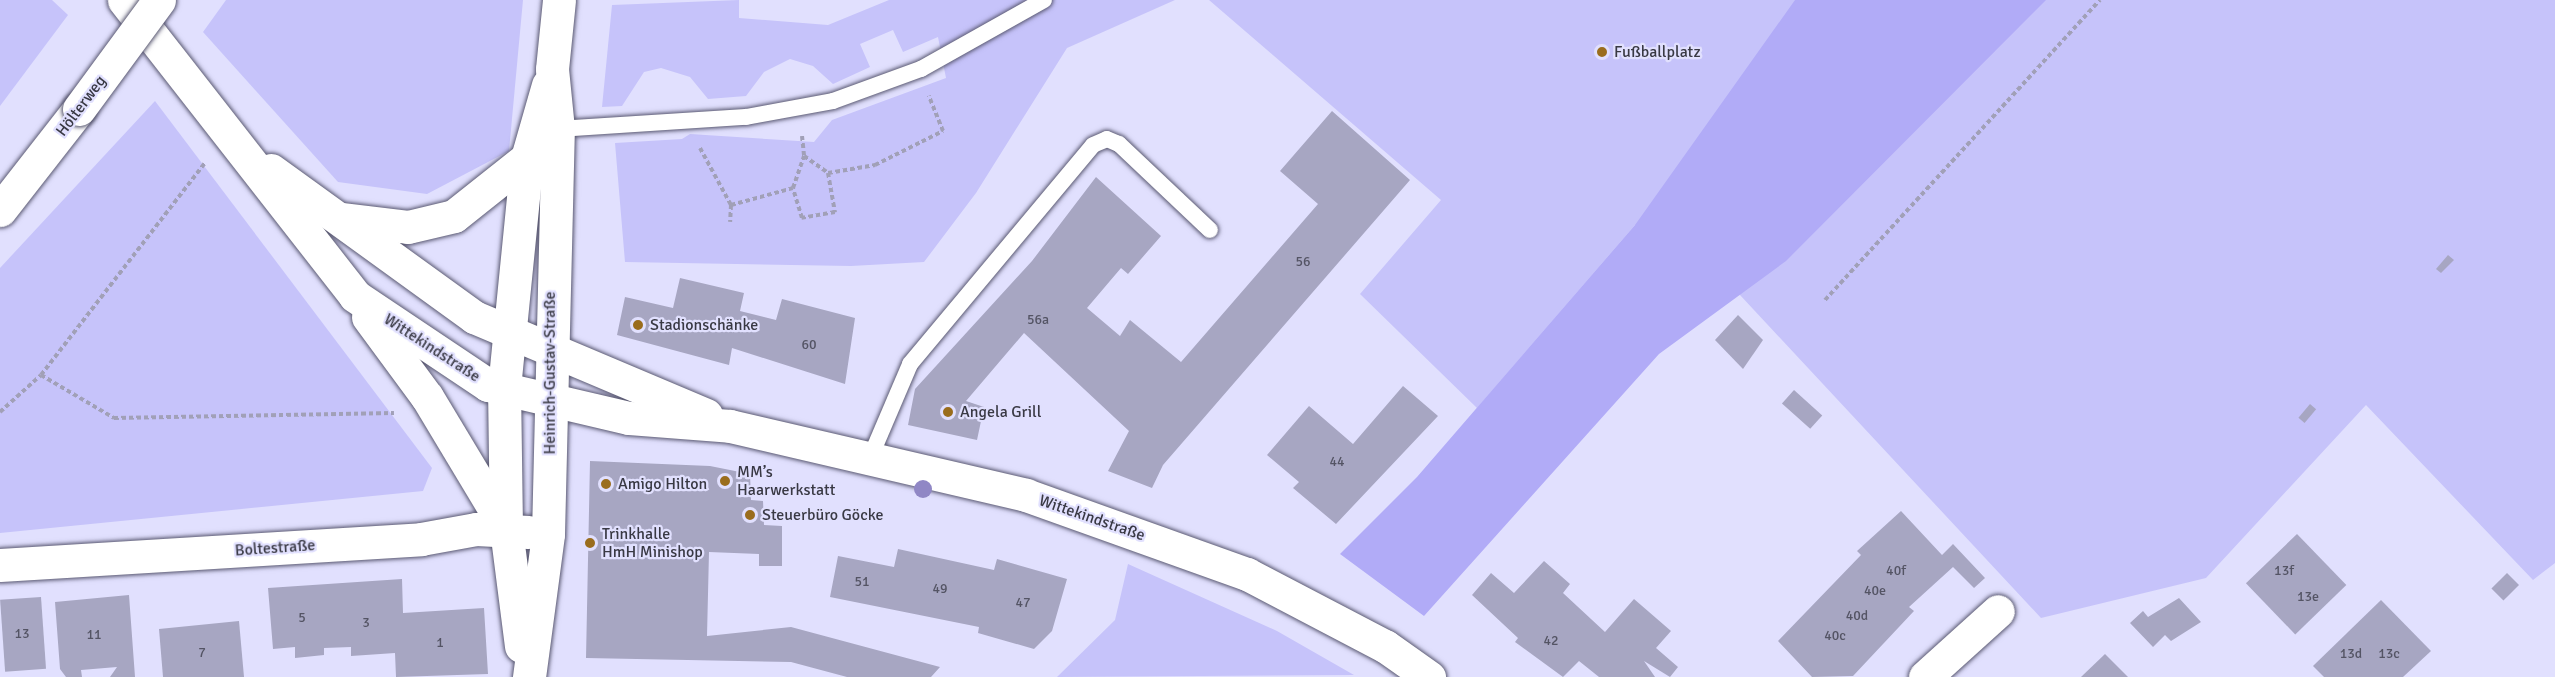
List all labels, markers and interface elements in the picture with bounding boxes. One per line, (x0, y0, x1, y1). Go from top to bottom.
place label: Fußballplatz (1614, 42, 1701, 62)
marker: Fußballplatz (1595, 45, 1609, 59)
street label: Hölterweg (52, 72, 110, 140)
house number: 56 (1295, 254, 1311, 270)
street label: Heinrich-Gustav-Straße (540, 291, 560, 455)
street label: Wittekindstraße (380, 310, 484, 386)
house number: 56a (1027, 312, 1049, 328)
place label: Stadionschänke (650, 315, 758, 335)
marker: Stadionschänke (631, 318, 645, 332)
house number: 60 (801, 337, 817, 353)
place label: Angela Grill (960, 402, 1041, 422)
marker: Angela Grill (941, 405, 955, 419)
house number: 44 (1329, 454, 1345, 470)
place label: MM’s Haarwerkstatt (737, 462, 835, 500)
place label: Amigo Hilton (618, 474, 707, 494)
marker: MM’s Haarwerkstatt (718, 474, 732, 488)
marker: Amigo Hilton (599, 477, 613, 491)
street label: Wittekindstraße (1036, 491, 1148, 545)
place label: Steuerbüro Göcke (762, 505, 883, 525)
marker: Steuerbüro Göcke (743, 508, 757, 522)
place label: Trinkhalle HmH Minishop (602, 524, 703, 562)
street label: Boltestraße (234, 536, 316, 560)
marker: Trinkhalle HmH Minishop (583, 536, 597, 550)
house number: 40f (1886, 563, 1906, 579)
house number: 13f (2274, 563, 2294, 579)
house number: 51 (854, 574, 870, 590)
house number: 49 (932, 581, 948, 597)
house number: 40e (1864, 583, 1886, 599)
house number: 13e (2297, 589, 2319, 605)
house number: 47 (1015, 595, 1031, 611)
house number: 40d (1846, 608, 1868, 624)
house number: 5 (298, 610, 306, 626)
house number: 3 (362, 615, 370, 631)
house number: 13 (14, 626, 30, 642)
house number: 11 (86, 627, 102, 643)
house number: 40c (1824, 628, 1846, 644)
house number: 42 (1543, 633, 1559, 649)
house number: 1 (436, 635, 444, 651)
house number: 7 (198, 645, 206, 661)
house number: 13d (2340, 646, 2362, 662)
house number: 13c (2378, 646, 2400, 662)

